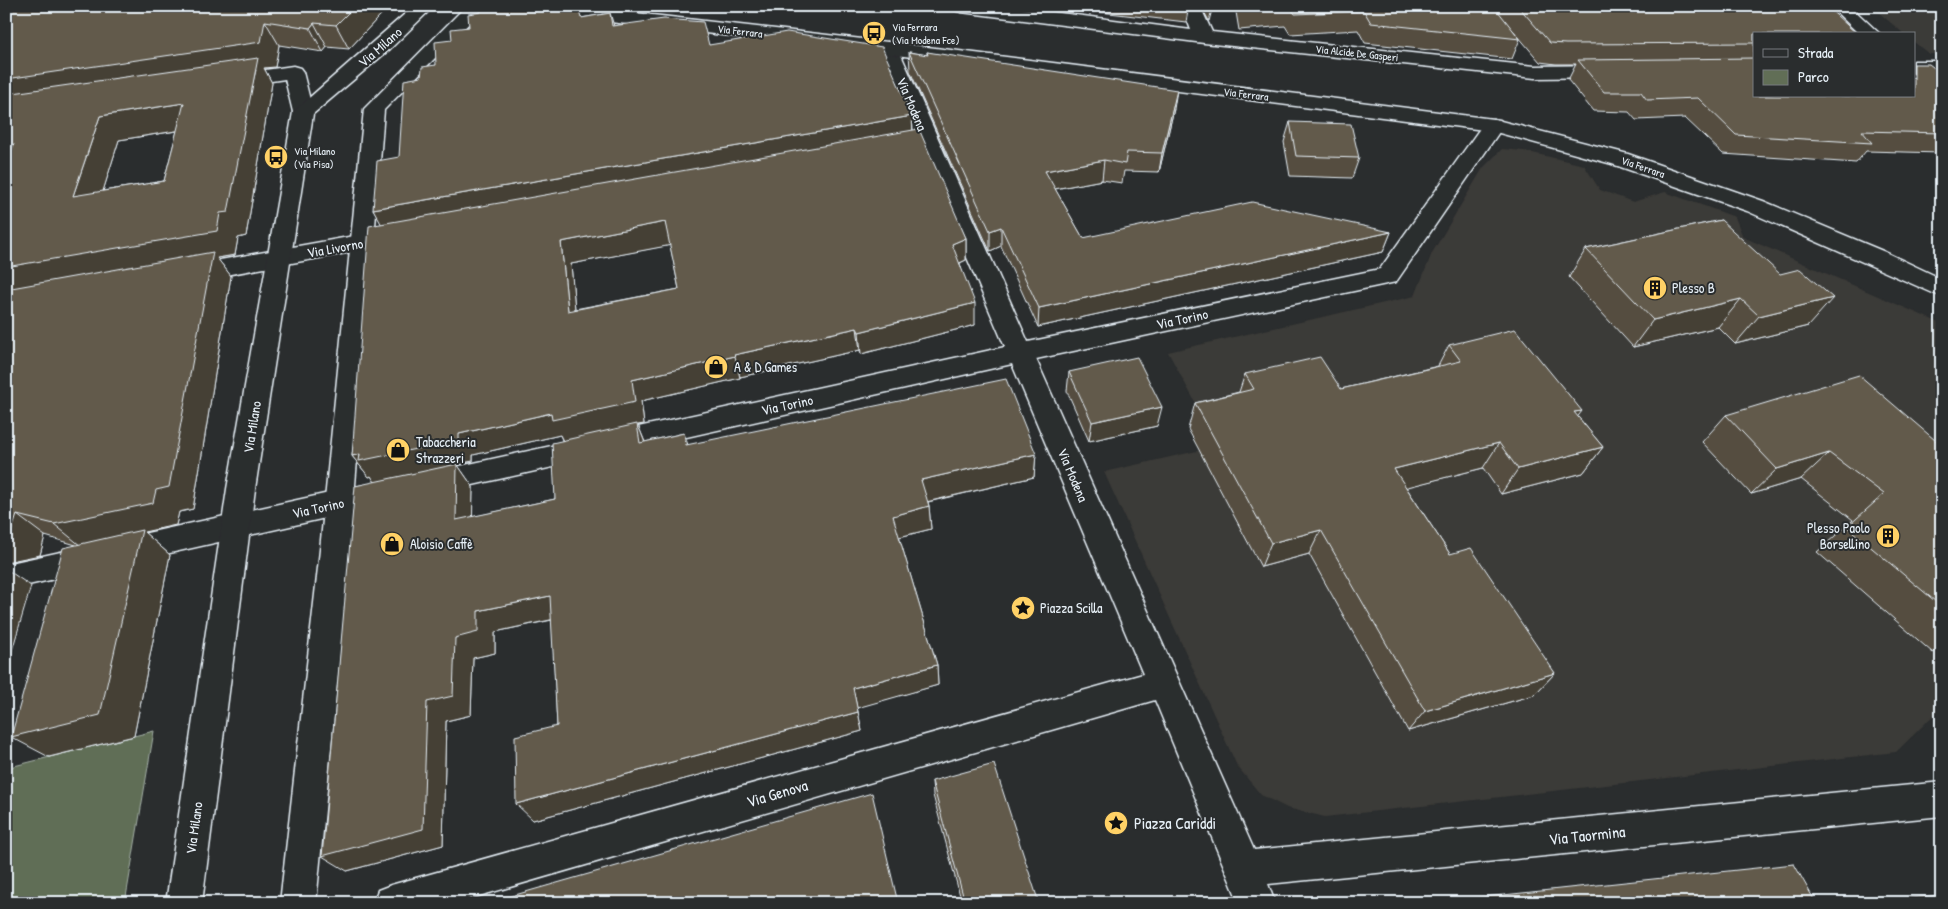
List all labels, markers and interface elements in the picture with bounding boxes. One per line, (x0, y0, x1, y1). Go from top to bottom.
bus stop icon: Via Ferrara (Via Modena Fce) (861, 20, 887, 46)
place label: Via Ferrara (Via Modena Fce) (892, 20, 959, 47)
street label: Via Ferrara (717, 21, 764, 41)
street label: Via Milano (354, 22, 406, 71)
legend (1753, 32, 1916, 98)
street label: Via Alcide De Gasperi (1315, 42, 1399, 64)
text: Strada (1798, 42, 1834, 63)
text: Parco (1798, 66, 1829, 87)
street label: Via Modena (893, 74, 932, 134)
street label: Via Ferrara (1223, 84, 1270, 104)
bus stop icon: Via Milano (Via Pisa) (263, 144, 289, 170)
place label: Via Milano (Via Pisa) (294, 144, 336, 171)
street label: Via Ferrara (1619, 153, 1667, 181)
street label: Via Livorno (305, 233, 365, 262)
building icon: Plesso B (1642, 275, 1668, 301)
place label: Plesso B (1672, 278, 1715, 297)
street label: Via Torino (1154, 304, 1210, 333)
shop icon: A & D Games (703, 354, 729, 380)
place label: A & D Games (734, 357, 797, 376)
street label: Via Torino (759, 390, 815, 419)
street label: Via Milano (238, 399, 265, 454)
place label: Tabaccheria Strazzeri (416, 432, 476, 467)
shop icon: Tabaccheria Strazzeri (385, 437, 411, 463)
street label: Via Modena (1054, 445, 1093, 505)
street label: Via Torino (290, 493, 346, 522)
place label: Plesso Paolo Borsellino (1807, 518, 1870, 553)
building icon: Plesso Paolo Borsellino (1875, 523, 1901, 549)
shop icon: Aloisio Caffè (379, 531, 405, 557)
place label: Aloisio Caffè (410, 534, 473, 553)
place icon: Piazza Scilla (1010, 595, 1036, 621)
place label: Piazza Scilla (1040, 598, 1103, 617)
street label: Via Genova (744, 774, 810, 812)
street label: Via Milano (180, 800, 207, 855)
place icon: Piazza Cariddi (1103, 810, 1129, 836)
place label: Piazza Cariddi (1134, 812, 1216, 834)
street label: Via Taormina (1548, 820, 1626, 850)

